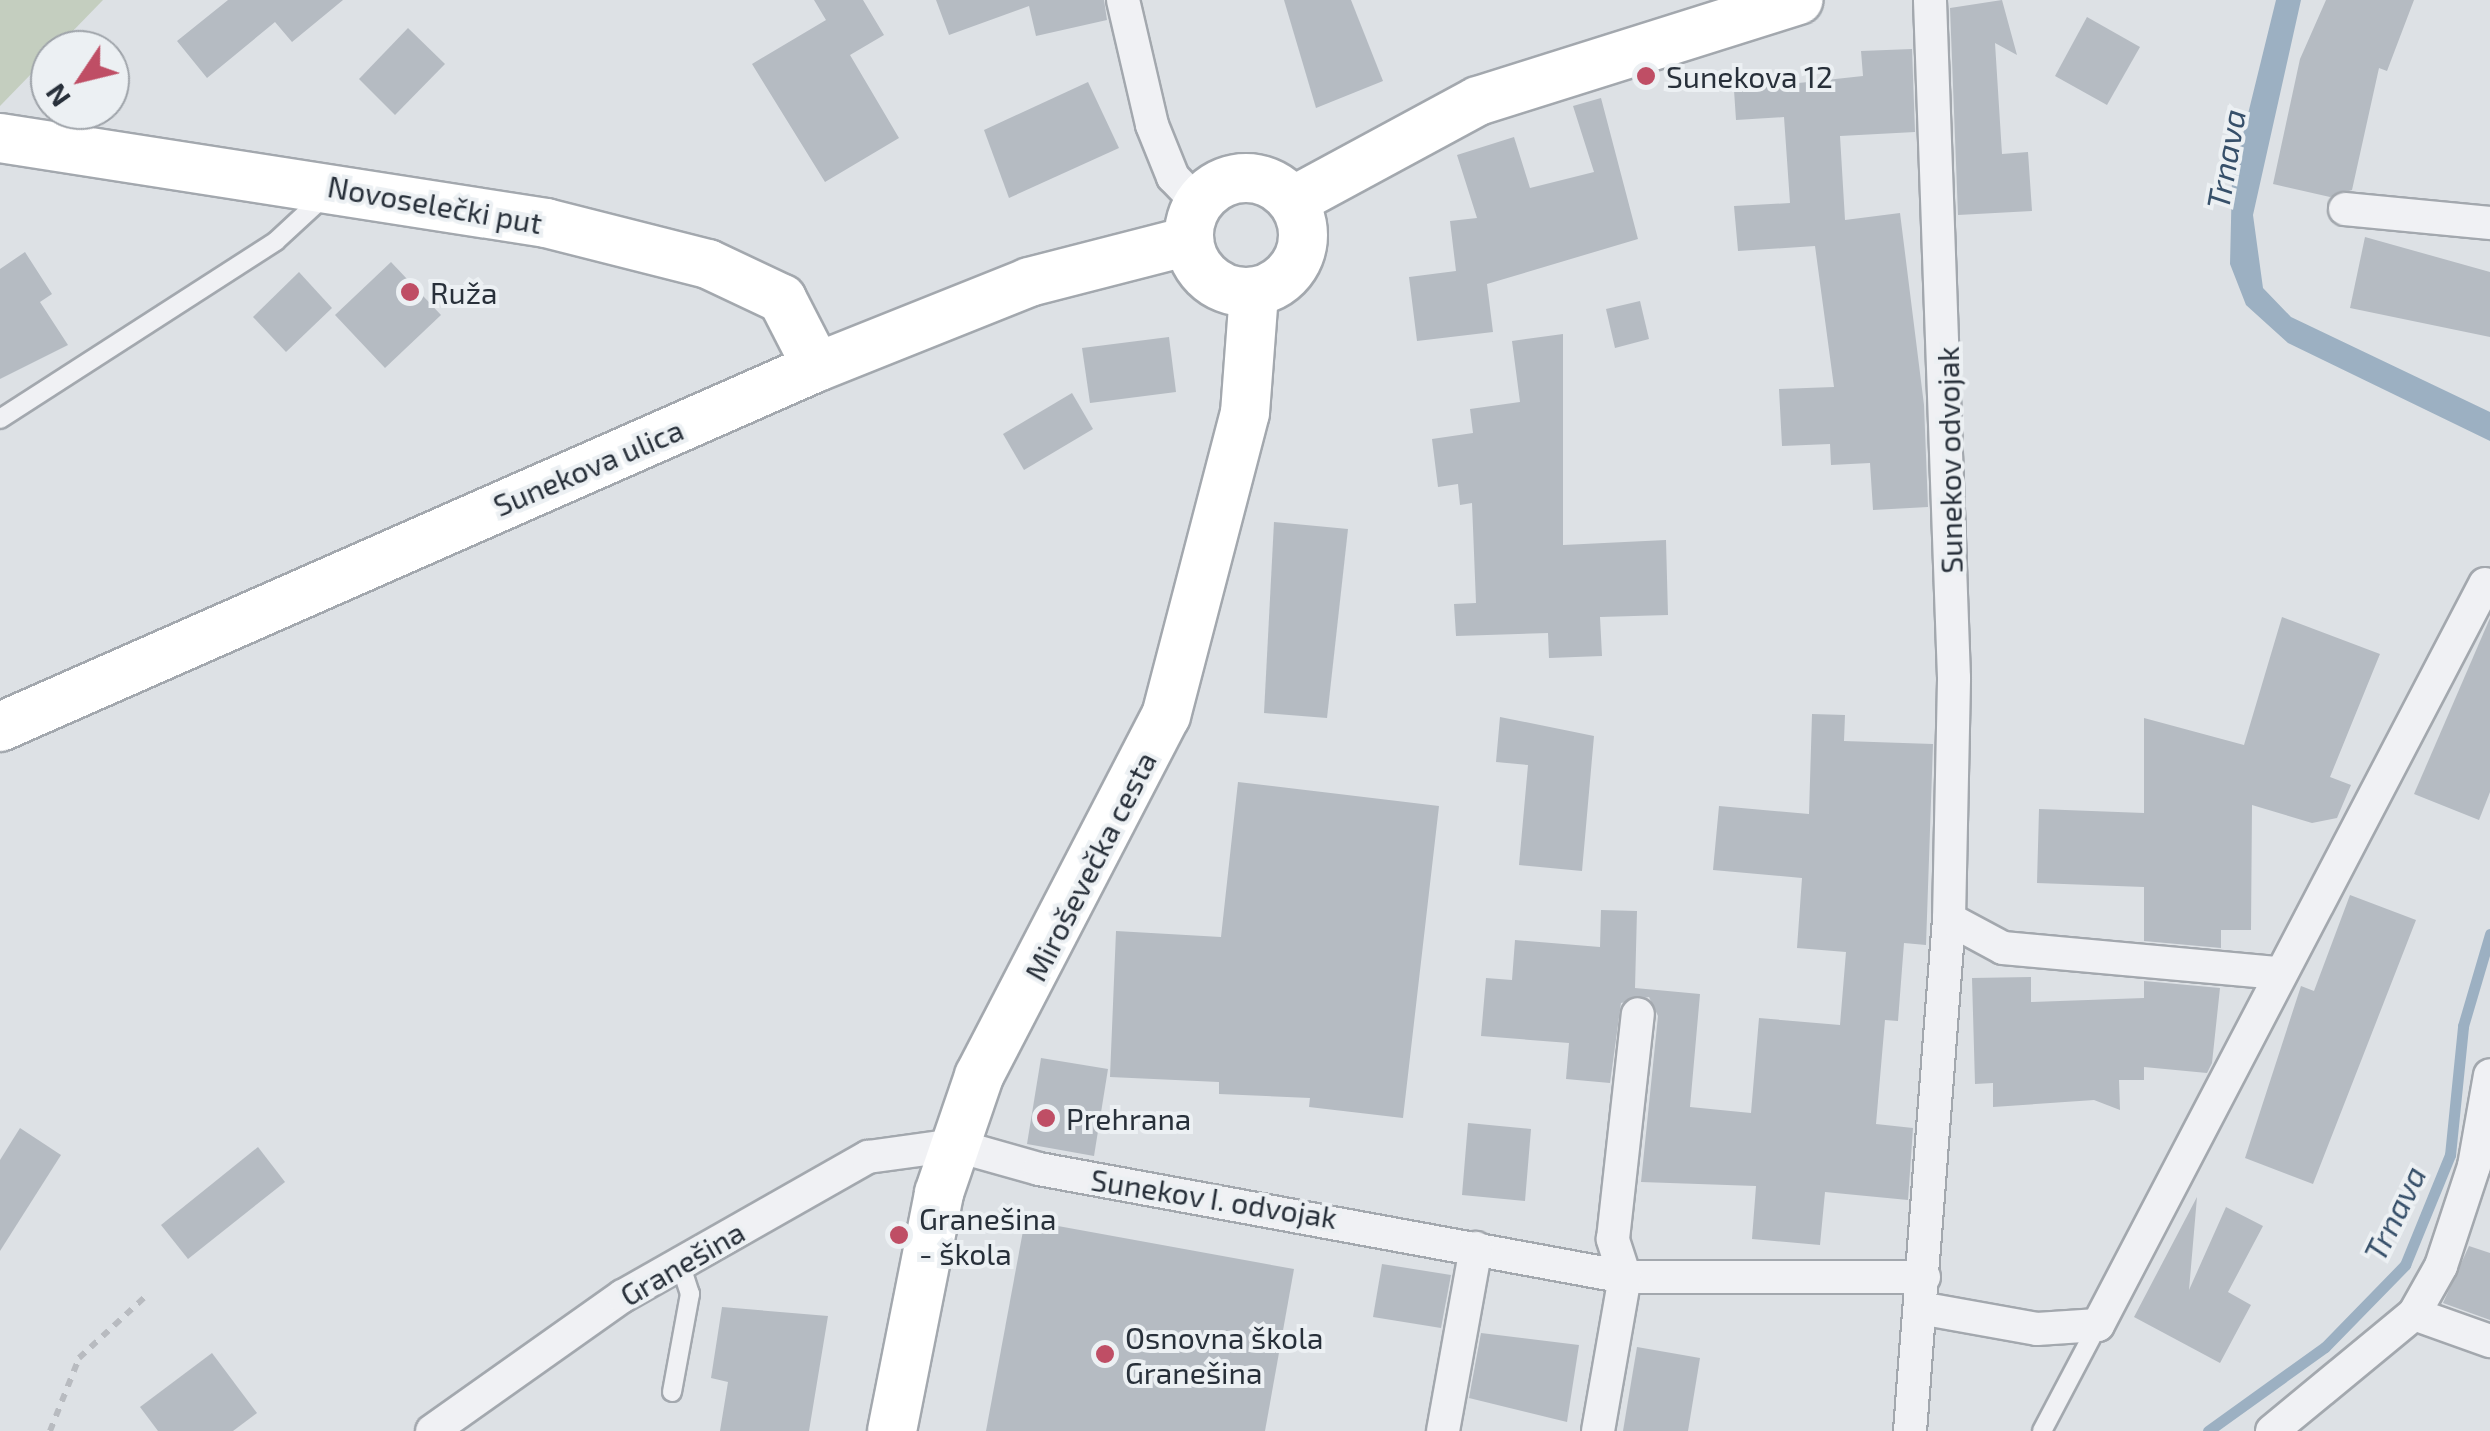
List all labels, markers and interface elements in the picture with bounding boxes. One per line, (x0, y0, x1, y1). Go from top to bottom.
north arrow (30, 30, 130, 130)
place label: Sunekova 12 (1666, 58, 1833, 94)
marker: Sunekova 12 (1635, 65, 1657, 87)
text: N (37, 78, 77, 114)
water label: Trnava (2197, 106, 2253, 212)
street label: Novoselečki put (325, 167, 545, 241)
place label: Ruža (430, 274, 497, 310)
marker: Ruža (399, 281, 421, 303)
street label: Sunekov odvojak (1929, 346, 1969, 574)
street label: Sunekova ulica (488, 411, 688, 523)
street label: Miroševečka cesta (1017, 745, 1163, 987)
place label: Prehrana (1066, 1100, 1191, 1136)
marker: Prehrana (1035, 1107, 1057, 1129)
water label: Trnava (2355, 1159, 2433, 1267)
street label: Sunekov I. odvojak (1088, 1161, 1340, 1235)
place label: Granešina - škola (919, 1200, 1056, 1270)
street label: Granešina (613, 1213, 751, 1313)
marker: Granešina - škola (888, 1224, 910, 1246)
place label: Osnovna škola Granešina (1125, 1319, 1324, 1390)
marker: Osnovna škola Granešina (1094, 1343, 1116, 1365)

